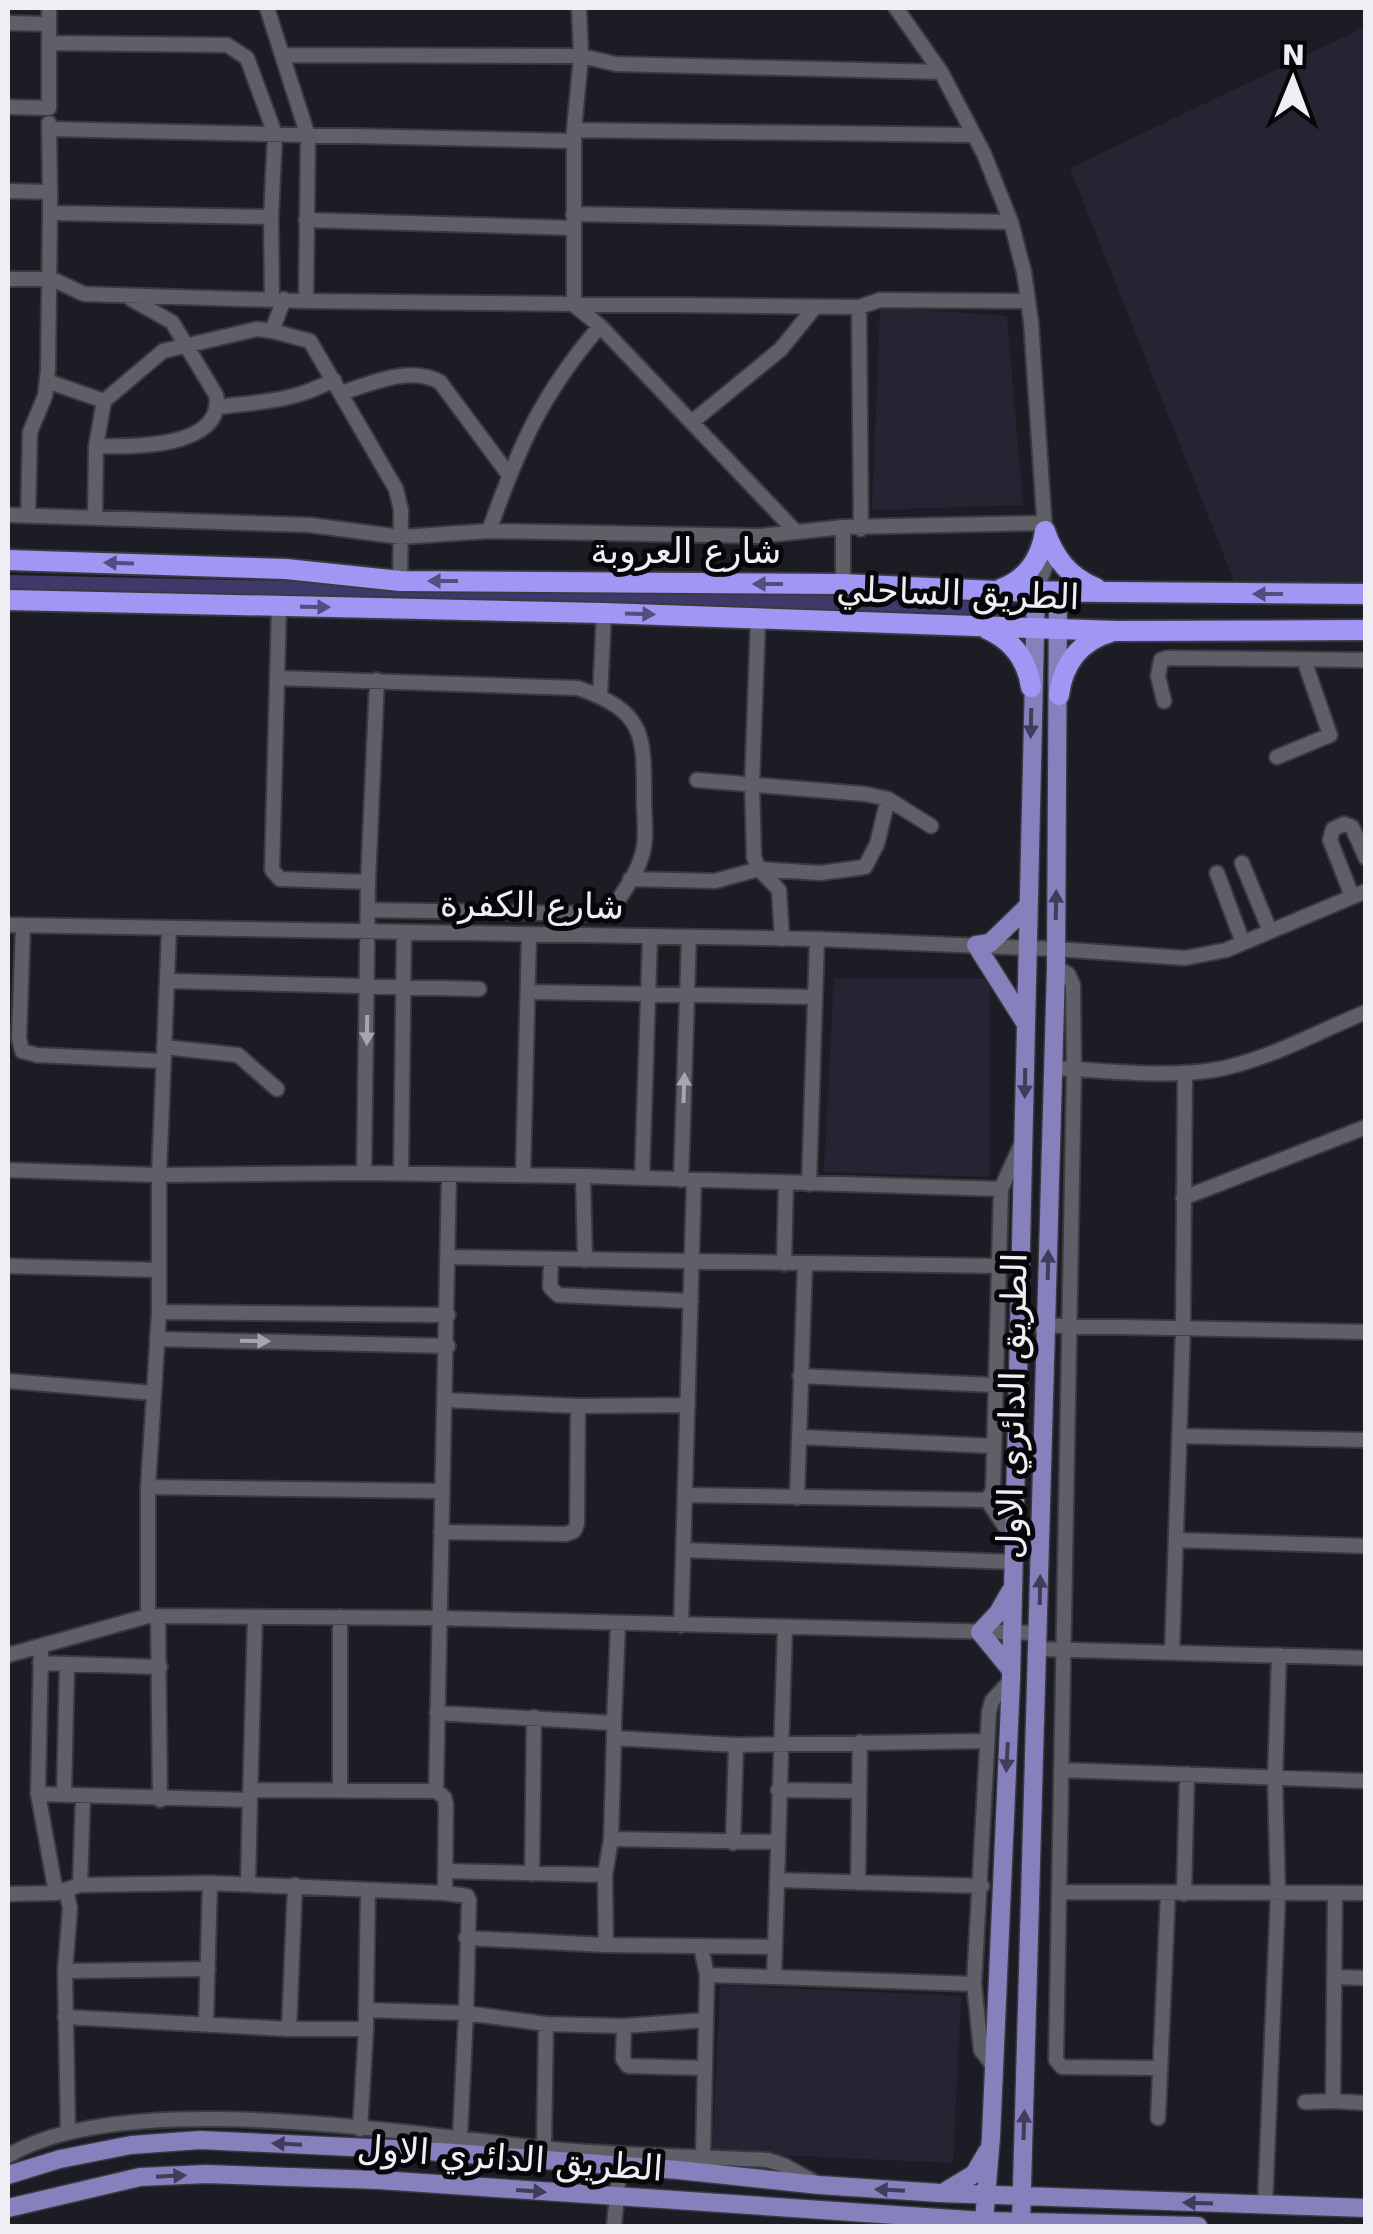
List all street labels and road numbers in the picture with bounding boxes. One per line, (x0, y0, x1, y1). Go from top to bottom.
street label: شارع العروبة (591, 531, 781, 572)
street label: الطريق الساحلي (836, 569, 1080, 618)
street label: شارع الكفرة (440, 883, 624, 928)
street label: الطريق الدائري الاول (989, 1252, 1036, 1560)
street label: الطريق الدائري الاول (356, 2127, 664, 2190)

